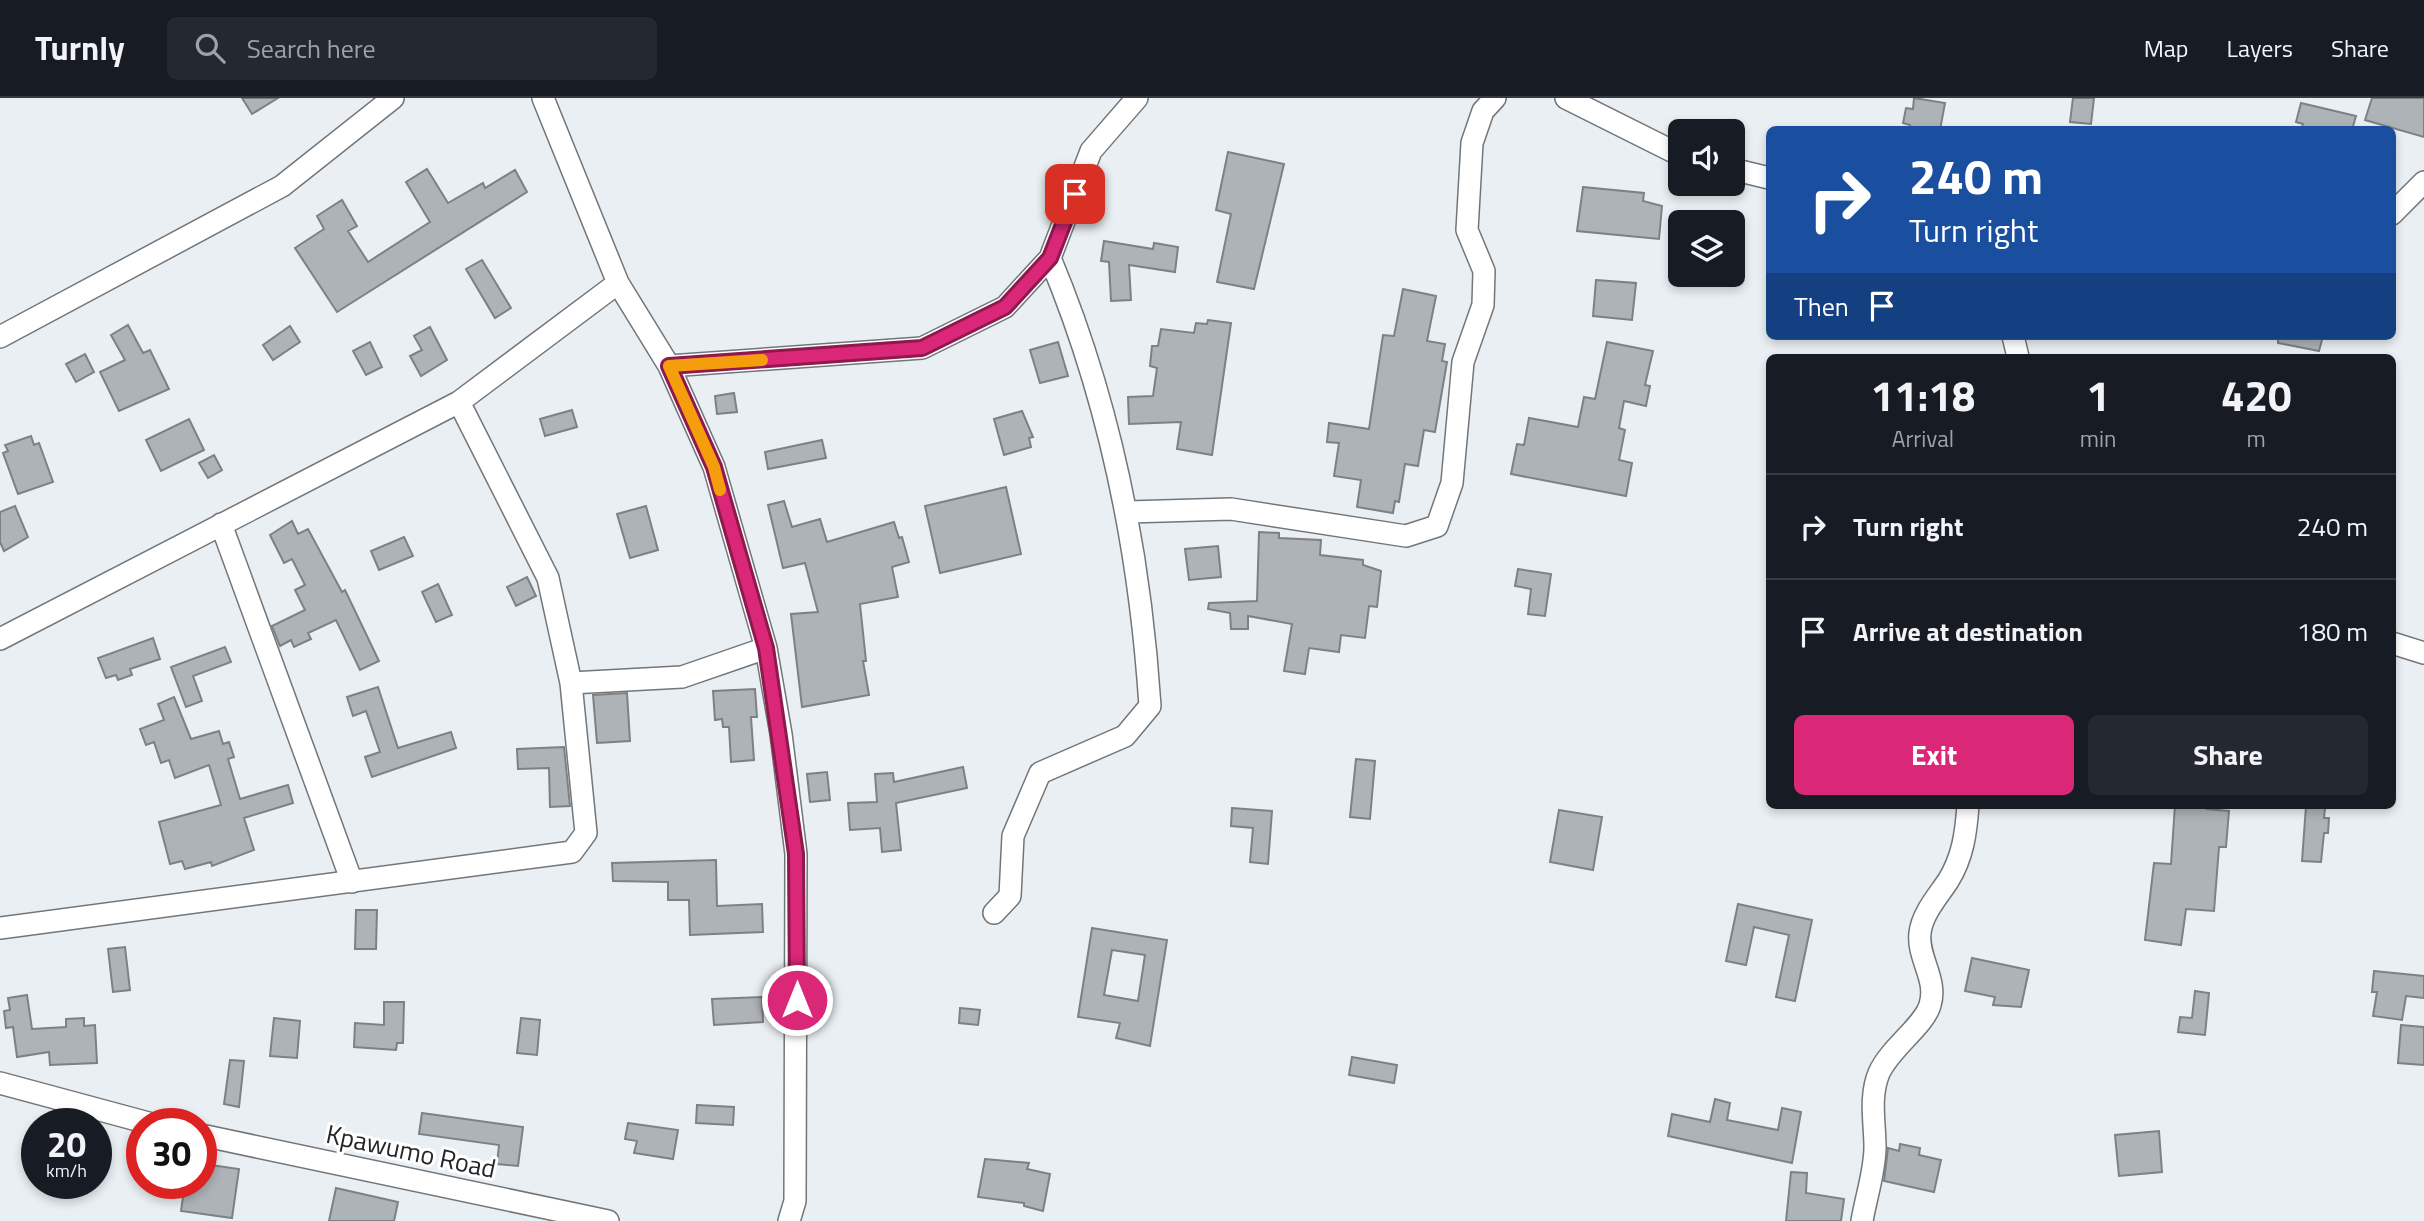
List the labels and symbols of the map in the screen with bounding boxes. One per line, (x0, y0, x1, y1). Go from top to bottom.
pin (1045, 164, 1105, 224)
position arrow (760, 963, 834, 1037)
speed limit sign: 30 (126, 1108, 217, 1199)
street label: Kpawumo Road (323, 1114, 499, 1188)

